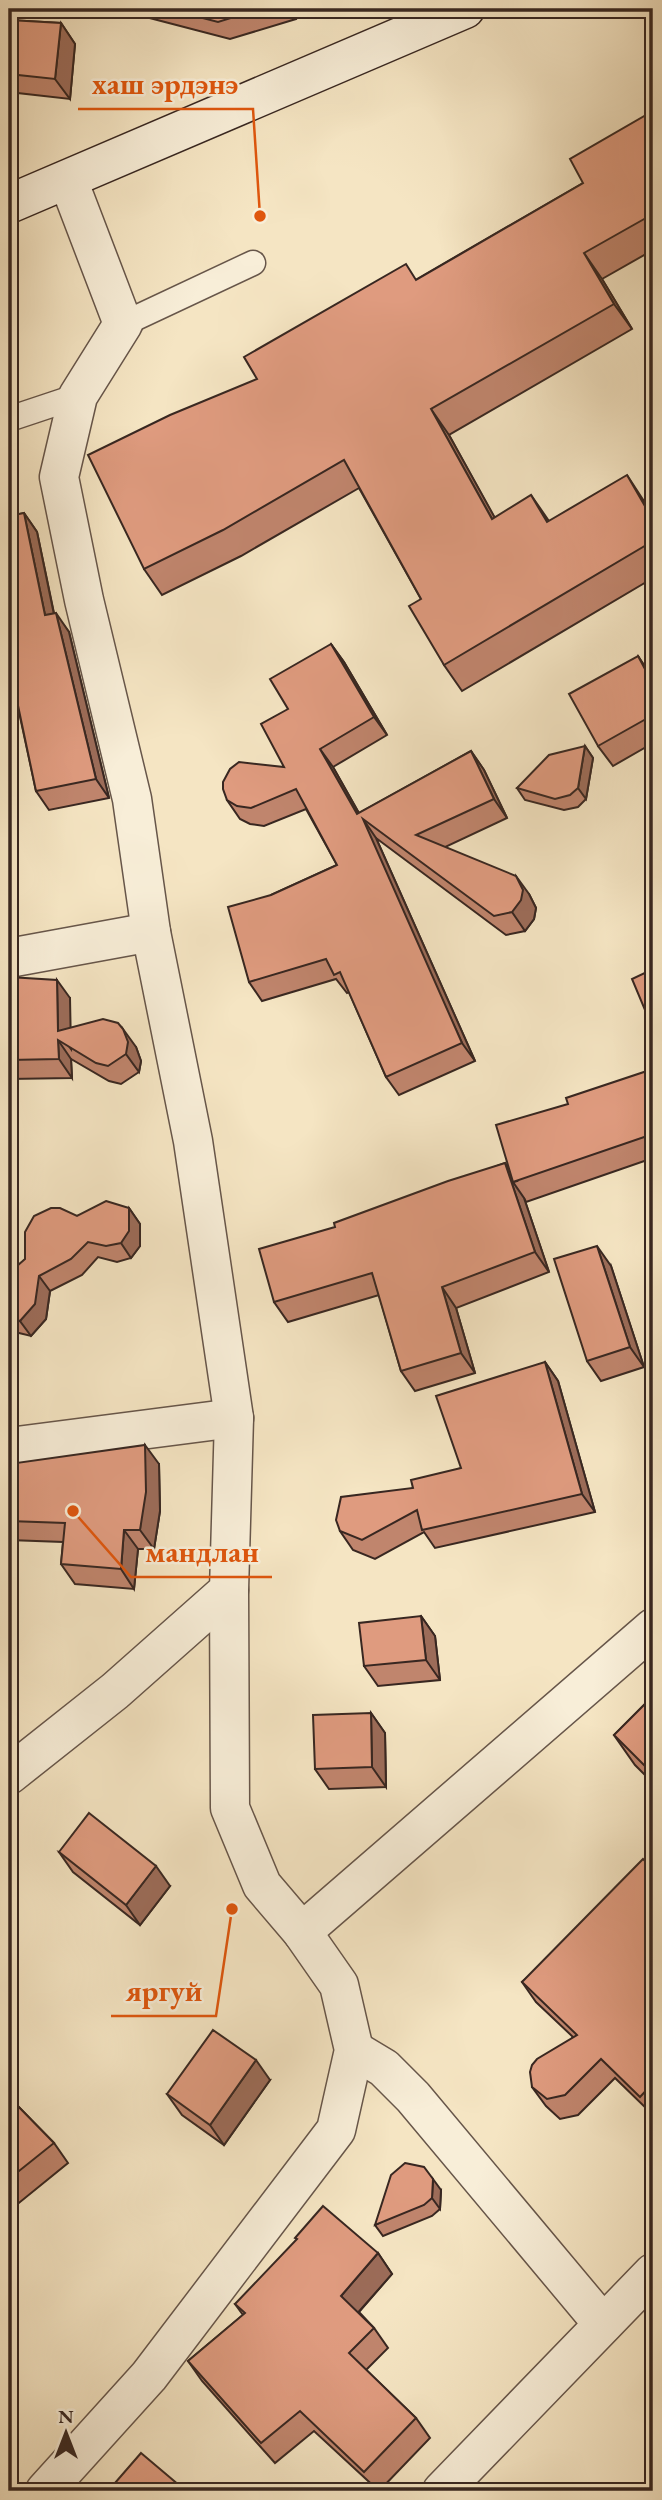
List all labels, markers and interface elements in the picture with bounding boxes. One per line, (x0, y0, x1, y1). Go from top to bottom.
callout: хаш эрдэнэ (78, 58, 253, 109)
text: хаш эрдэнэ (92, 64, 238, 103)
callout: мандлан (131, 1526, 272, 1577)
text: мандлан (145, 1532, 259, 1571)
callout: яргуй (111, 1965, 216, 2016)
text: яргуй (125, 1971, 202, 2010)
north arrow (32, 2398, 102, 2468)
text: N (58, 2404, 74, 2429)

